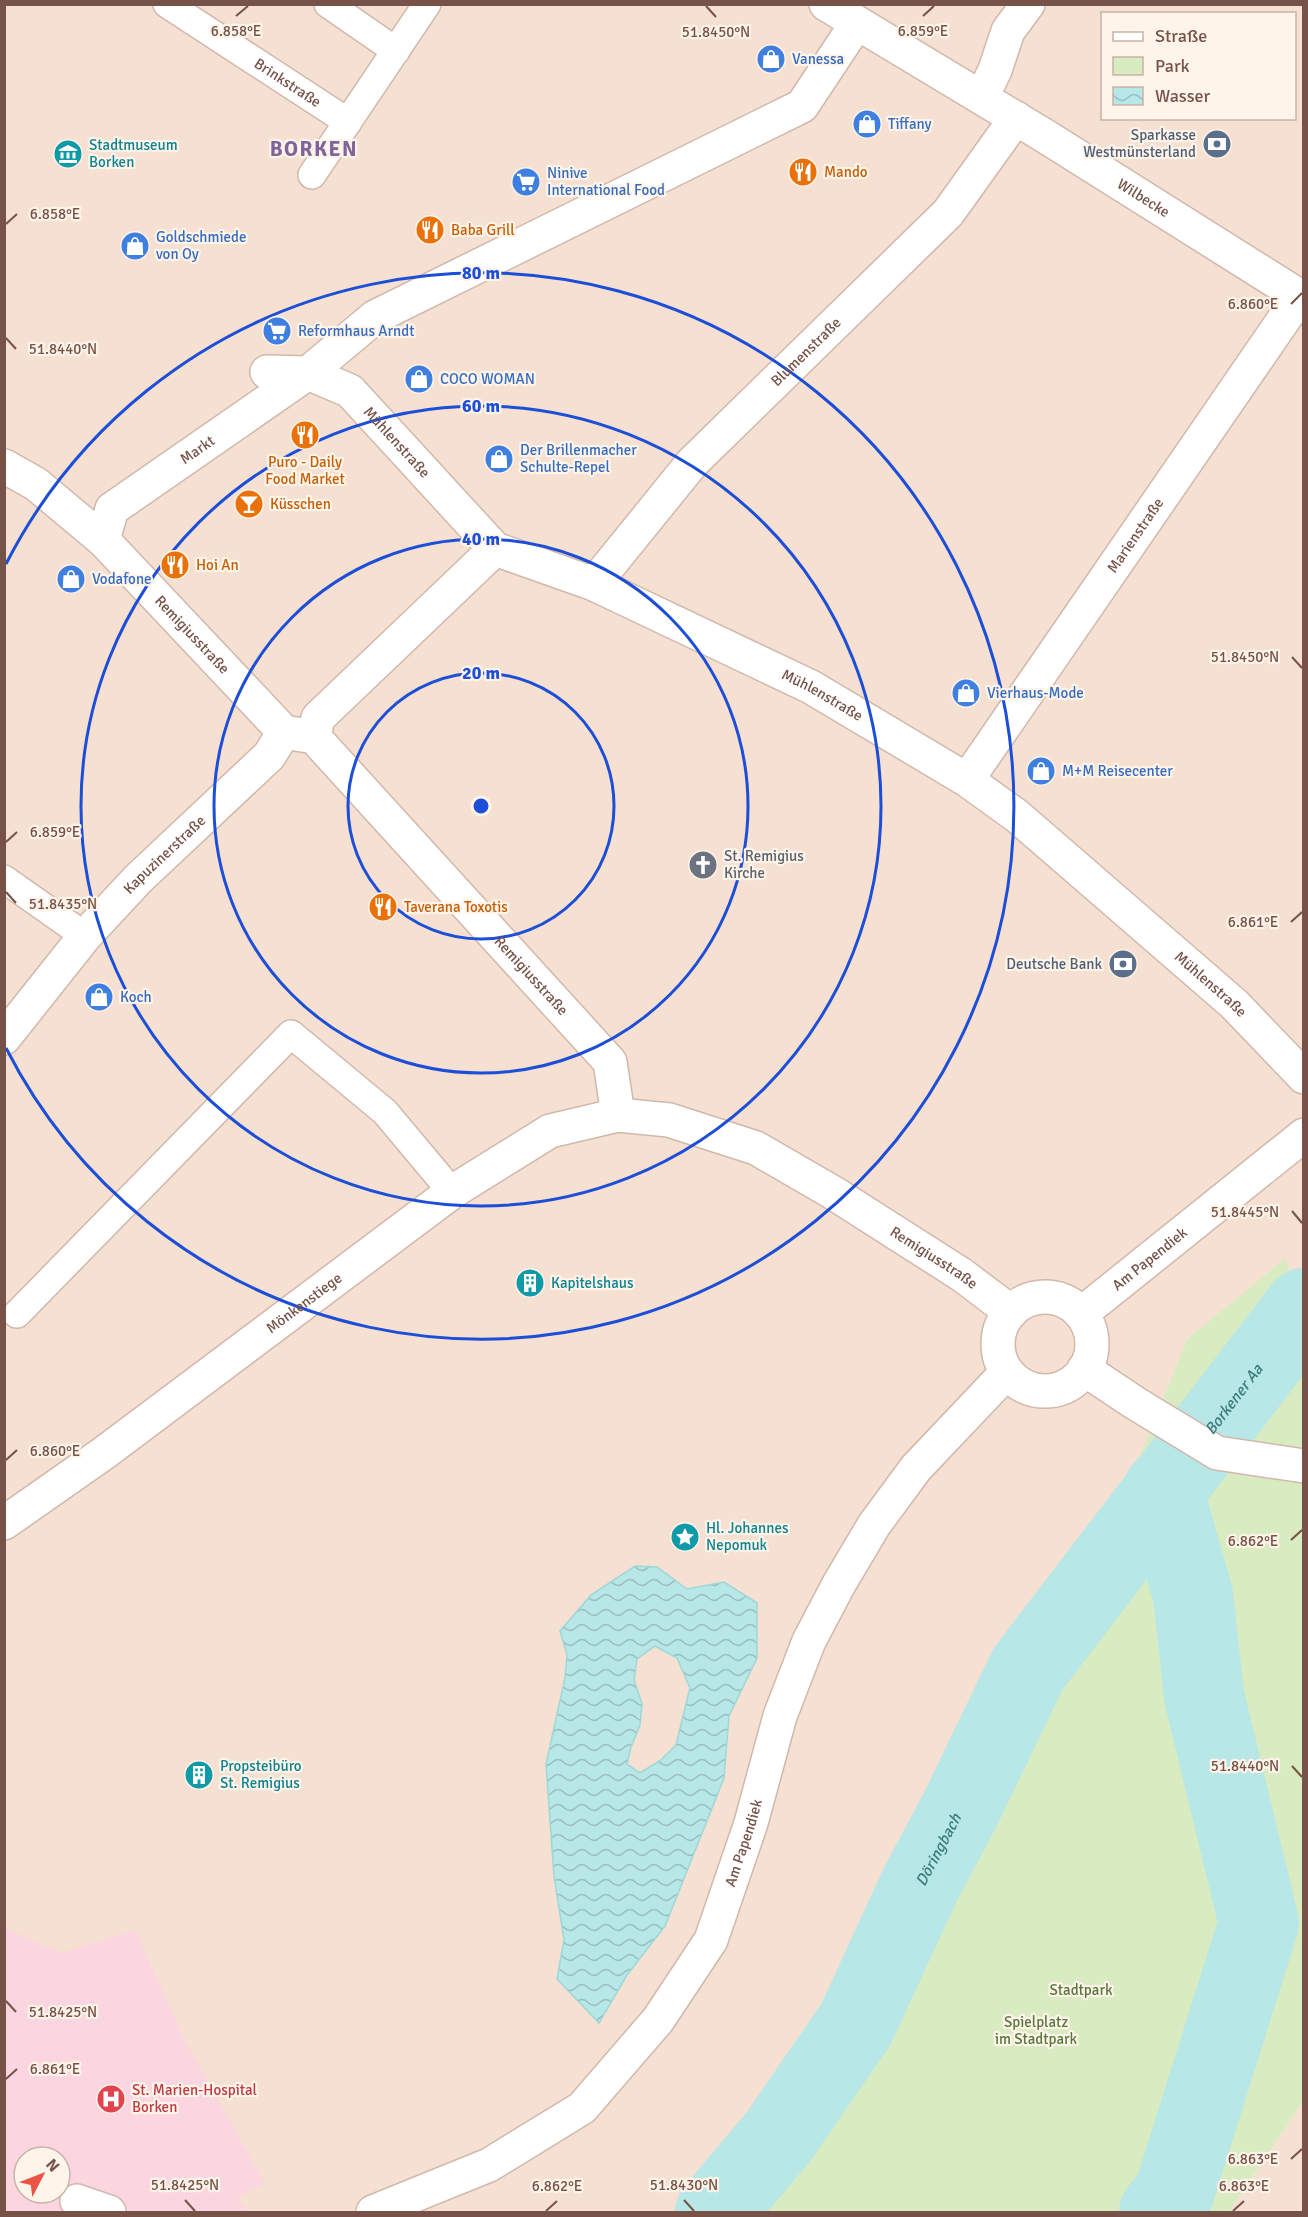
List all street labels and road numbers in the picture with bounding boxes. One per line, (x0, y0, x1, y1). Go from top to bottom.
street label: Brinkstraße (251, 54, 324, 111)
street label: Wilbecke (1114, 175, 1173, 221)
street label: Blumenstraße (767, 313, 845, 390)
street label: Mühlenstraße (360, 403, 434, 481)
street label: Markt (176, 432, 218, 468)
street label: Marienstraße (1103, 494, 1167, 576)
street label: Remigiusstraße (151, 592, 233, 677)
street label: Mühlenstraße (779, 665, 866, 725)
street label: Kapuzinerstraße (120, 811, 209, 898)
street label: Remigiusstraße (491, 932, 572, 1019)
street label: Mühlenstraße (1171, 948, 1250, 1021)
street label: Remigiusstraße (887, 1222, 981, 1293)
street label: Am Papendiek (1109, 1223, 1191, 1294)
street label: Mönkenstiege (263, 1269, 345, 1337)
street label: Am Papendiek (721, 1797, 766, 1889)

